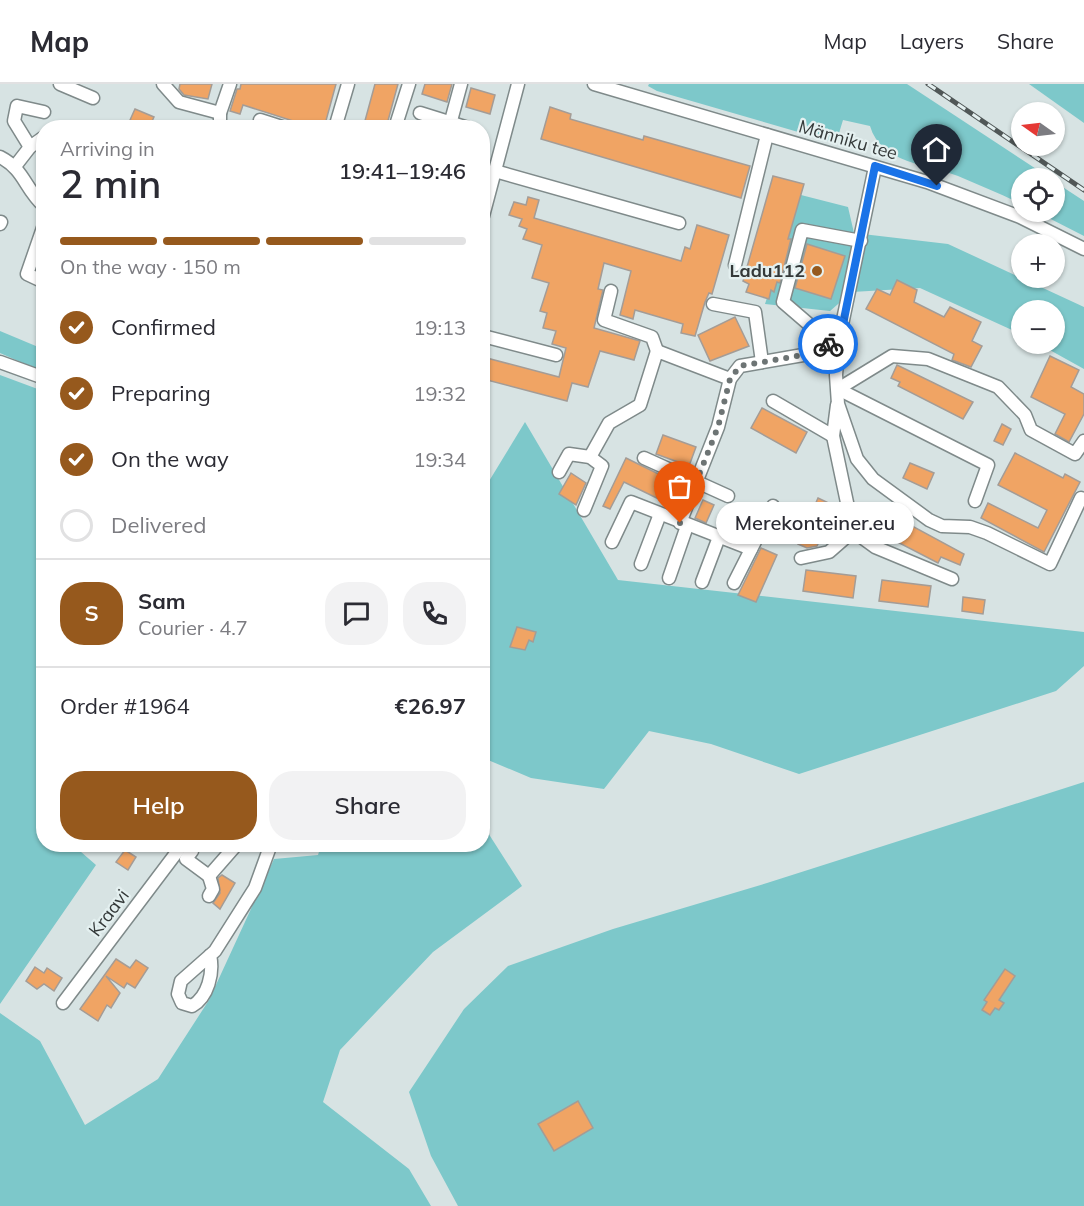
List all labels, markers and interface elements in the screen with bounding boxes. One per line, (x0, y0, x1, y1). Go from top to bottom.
text: Map (30, 24, 89, 59)
text: Map (824, 28, 867, 54)
text: Layers (900, 28, 964, 54)
text: Share (997, 28, 1054, 54)
north arrow (1011, 102, 1065, 156)
map controls (1011, 102, 1065, 354)
street label: Männiku tee (796, 114, 900, 165)
pin (911, 124, 962, 186)
icon: home (920, 133, 953, 166)
text: Arriving in (60, 136, 155, 161)
text: 19:41–19:46 (339, 157, 466, 185)
text: 2 min (60, 159, 161, 208)
button: locate (1011, 168, 1065, 222)
button: + (1011, 234, 1065, 288)
text: On the way · 150 m (60, 254, 241, 279)
place label: Ladu112 (729, 259, 805, 282)
marker: Ladu112 (810, 264, 824, 278)
button: − (1011, 300, 1065, 354)
icon: check (60, 311, 93, 344)
text: Confirmed (111, 313, 216, 341)
courier (798, 314, 858, 374)
text: 19:13 (413, 315, 466, 340)
icon: bike (812, 328, 845, 361)
icon: check (60, 377, 93, 410)
text: Preparing (111, 379, 211, 407)
text: 19:32 (413, 381, 466, 406)
icon: check (60, 443, 93, 476)
text: On the way (111, 445, 229, 473)
text: 19:34 (413, 447, 466, 472)
pin (654, 461, 705, 523)
icon: bag (663, 470, 696, 503)
callout: Merekonteiner.eu (716, 502, 914, 544)
text: Merekonteiner.eu (735, 510, 895, 535)
text: Delivered (111, 511, 206, 539)
button: chat (325, 582, 388, 645)
button: phone (403, 582, 466, 645)
text: Sam (138, 587, 186, 615)
text: S (84, 599, 99, 627)
text: Courier · 4.7 (138, 615, 248, 640)
text: Order #1964 (60, 692, 190, 720)
text: €26.97 (395, 692, 466, 720)
button: Help (60, 771, 257, 840)
button: Share (269, 771, 466, 840)
street label: Kraavi (83, 885, 134, 941)

